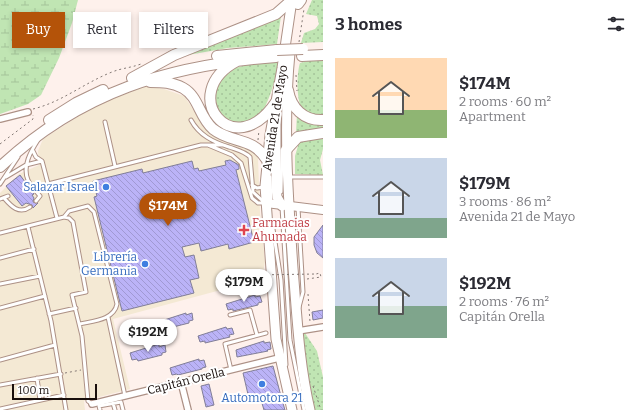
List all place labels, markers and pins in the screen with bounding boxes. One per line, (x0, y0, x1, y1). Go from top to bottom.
place label: Salazar Israel (23, 180, 99, 194)
marker: Salazar Israel (101, 182, 111, 192)
pin: $174M (140, 193, 196, 227)
place label: Farmacias Ahumada (252, 216, 310, 244)
marker: Farmacias Ahumada (239, 225, 249, 235)
place label: Librería Germania (81, 250, 137, 278)
marker: Librería Germania (140, 259, 150, 269)
pin: $179M (216, 269, 272, 303)
pin: $192M (120, 319, 176, 353)
marker: Automotora 21 (257, 379, 267, 389)
place label: Automotora 21 (221, 391, 303, 405)

